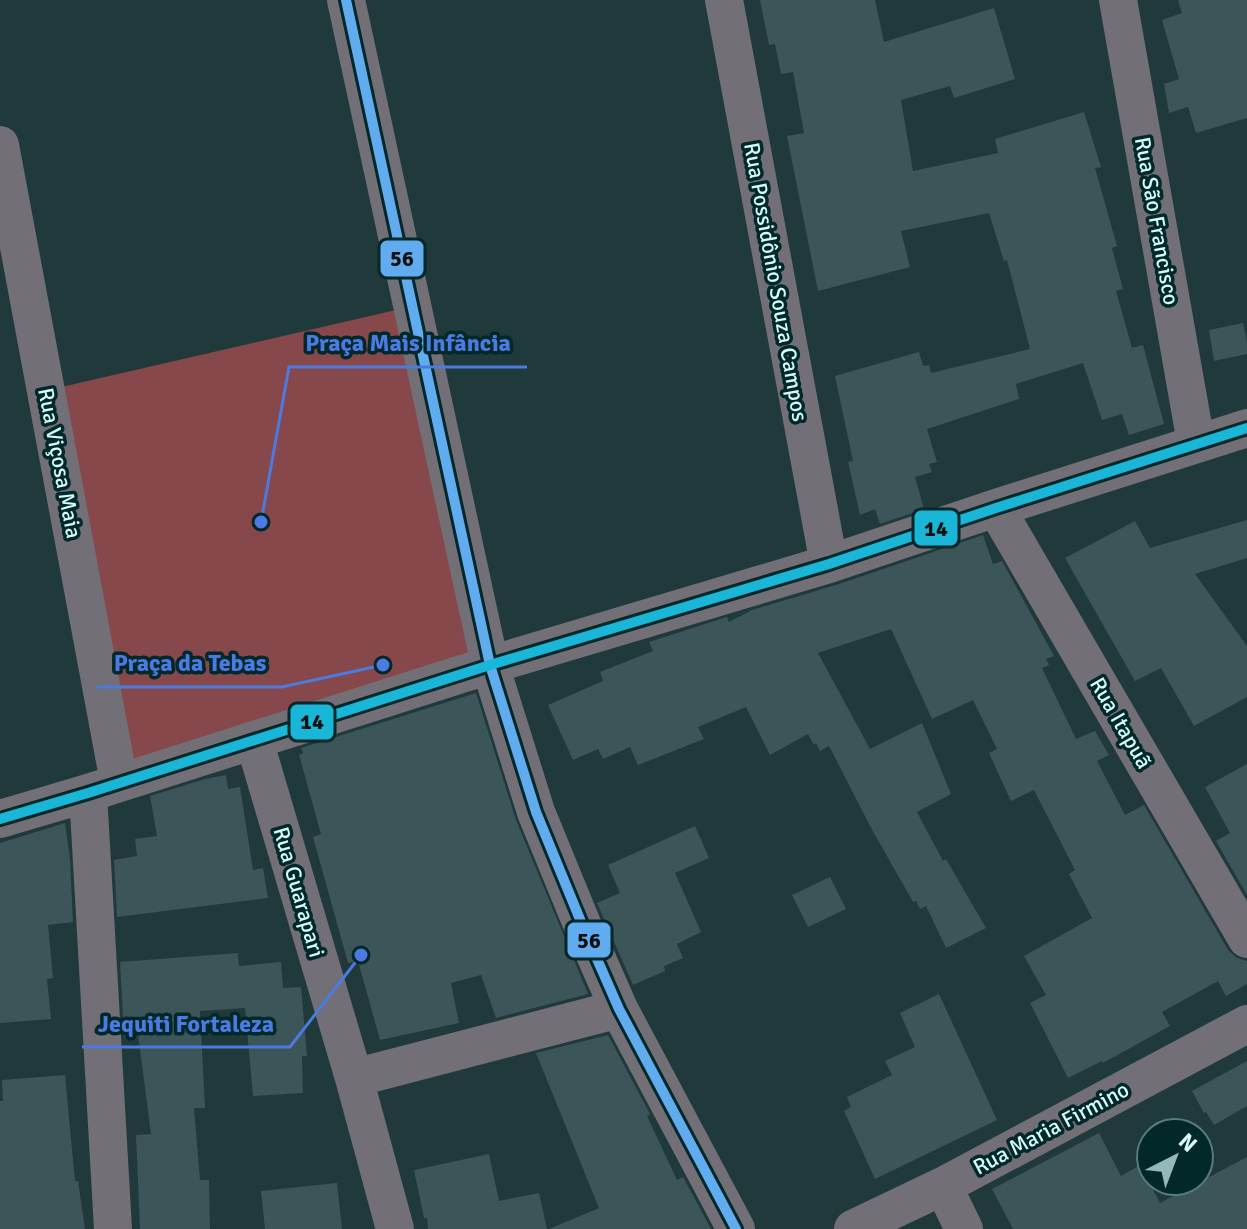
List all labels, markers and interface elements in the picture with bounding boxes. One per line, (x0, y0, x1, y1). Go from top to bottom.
street label: Rua São Francisco (1129, 135, 1185, 307)
street label: Rua Possidônio Souza Campos (738, 140, 814, 424)
line badge: 56 (379, 239, 425, 278)
text: 56 (390, 245, 414, 272)
callout: Praça Mais Infância (289, 319, 527, 367)
text: Praça Mais Infância (305, 328, 511, 358)
street label: Rua Viçosa Maia (32, 385, 88, 541)
line badge: 14 (913, 509, 959, 547)
text: 14 (924, 515, 948, 542)
callout: Praça da Tebas (97, 639, 282, 687)
text: Praça da Tebas (114, 648, 267, 678)
street label: Rua Itapuã (1084, 673, 1158, 773)
line badge: 14 (289, 703, 335, 741)
text: 14 (300, 708, 324, 735)
street label: Rua Guarapari (267, 824, 331, 960)
line badge: 56 (566, 921, 612, 959)
text: 56 (577, 927, 601, 954)
callout: Jequiti Fortaleza (82, 999, 290, 1047)
text: Jequiti Fortaleza (98, 1009, 274, 1039)
street label: Rua Maria Firmino (968, 1076, 1134, 1180)
north arrow (1135, 1117, 1215, 1197)
text: N (1173, 1127, 1203, 1158)

